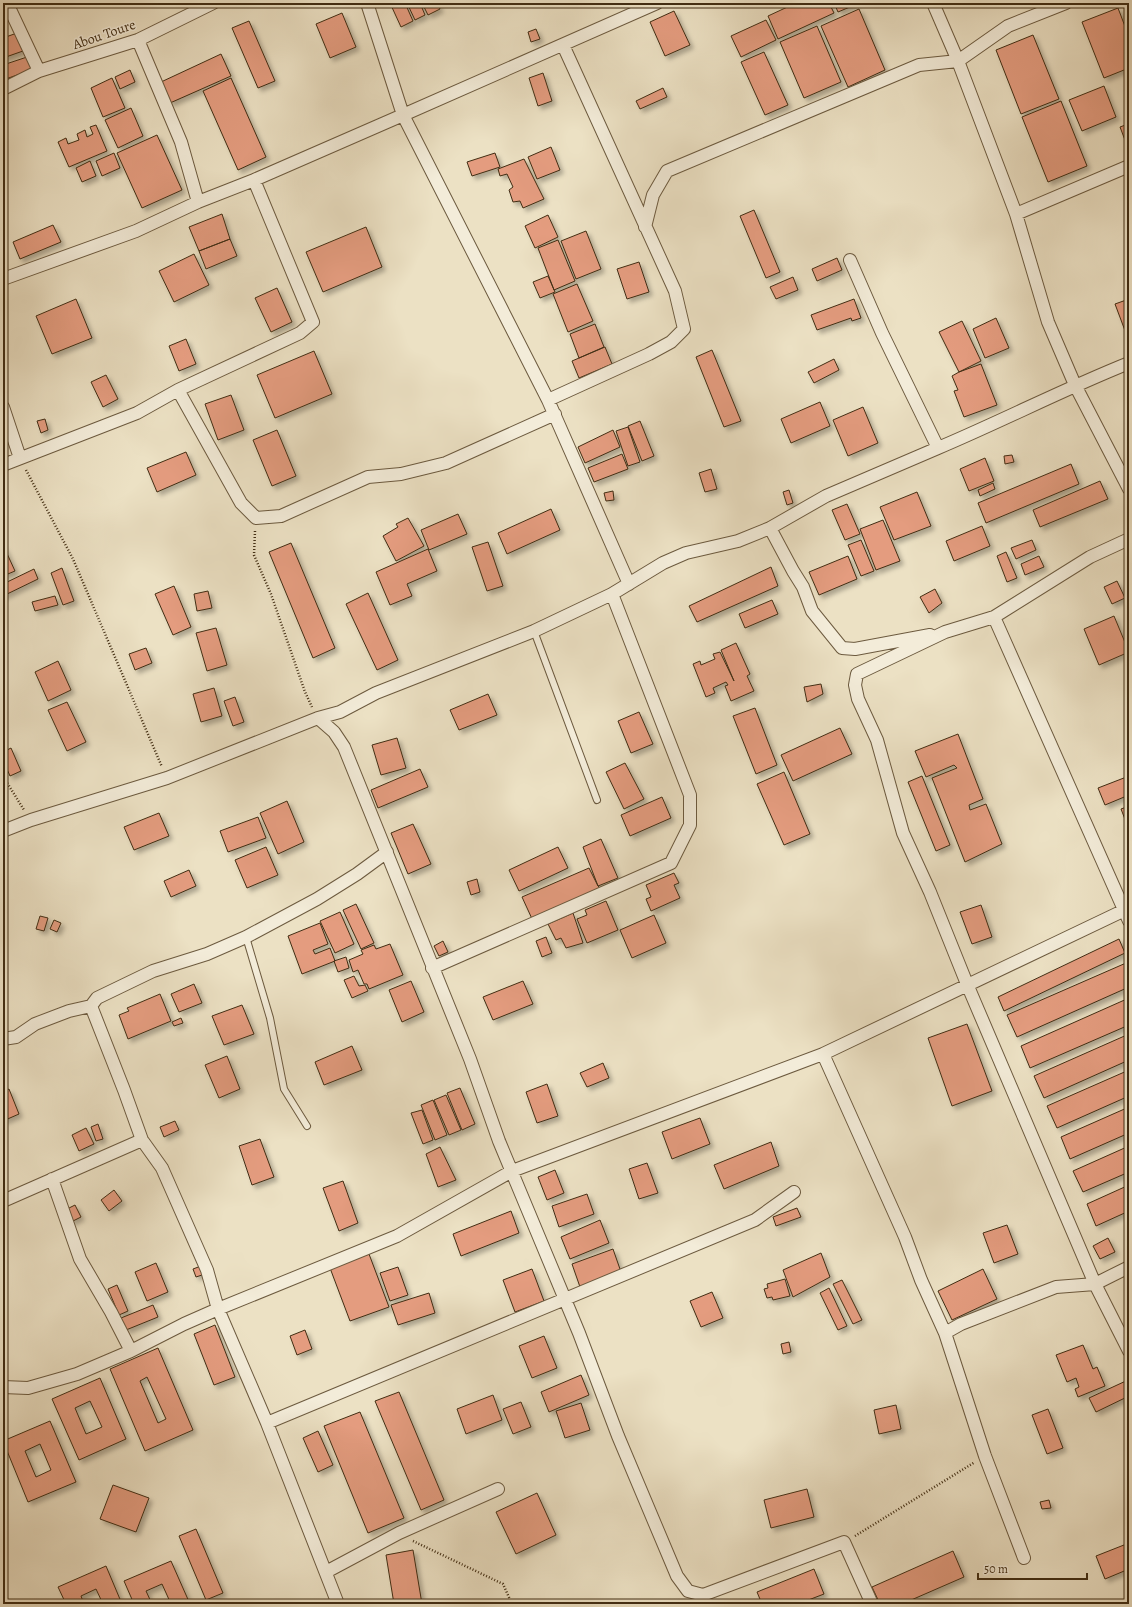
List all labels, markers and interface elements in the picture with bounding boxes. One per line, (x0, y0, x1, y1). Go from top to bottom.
street label: Abou Toure (69, 15, 138, 54)
scale bar (978, 1555, 1087, 1581)
text: 50 m (984, 1561, 1008, 1577)

